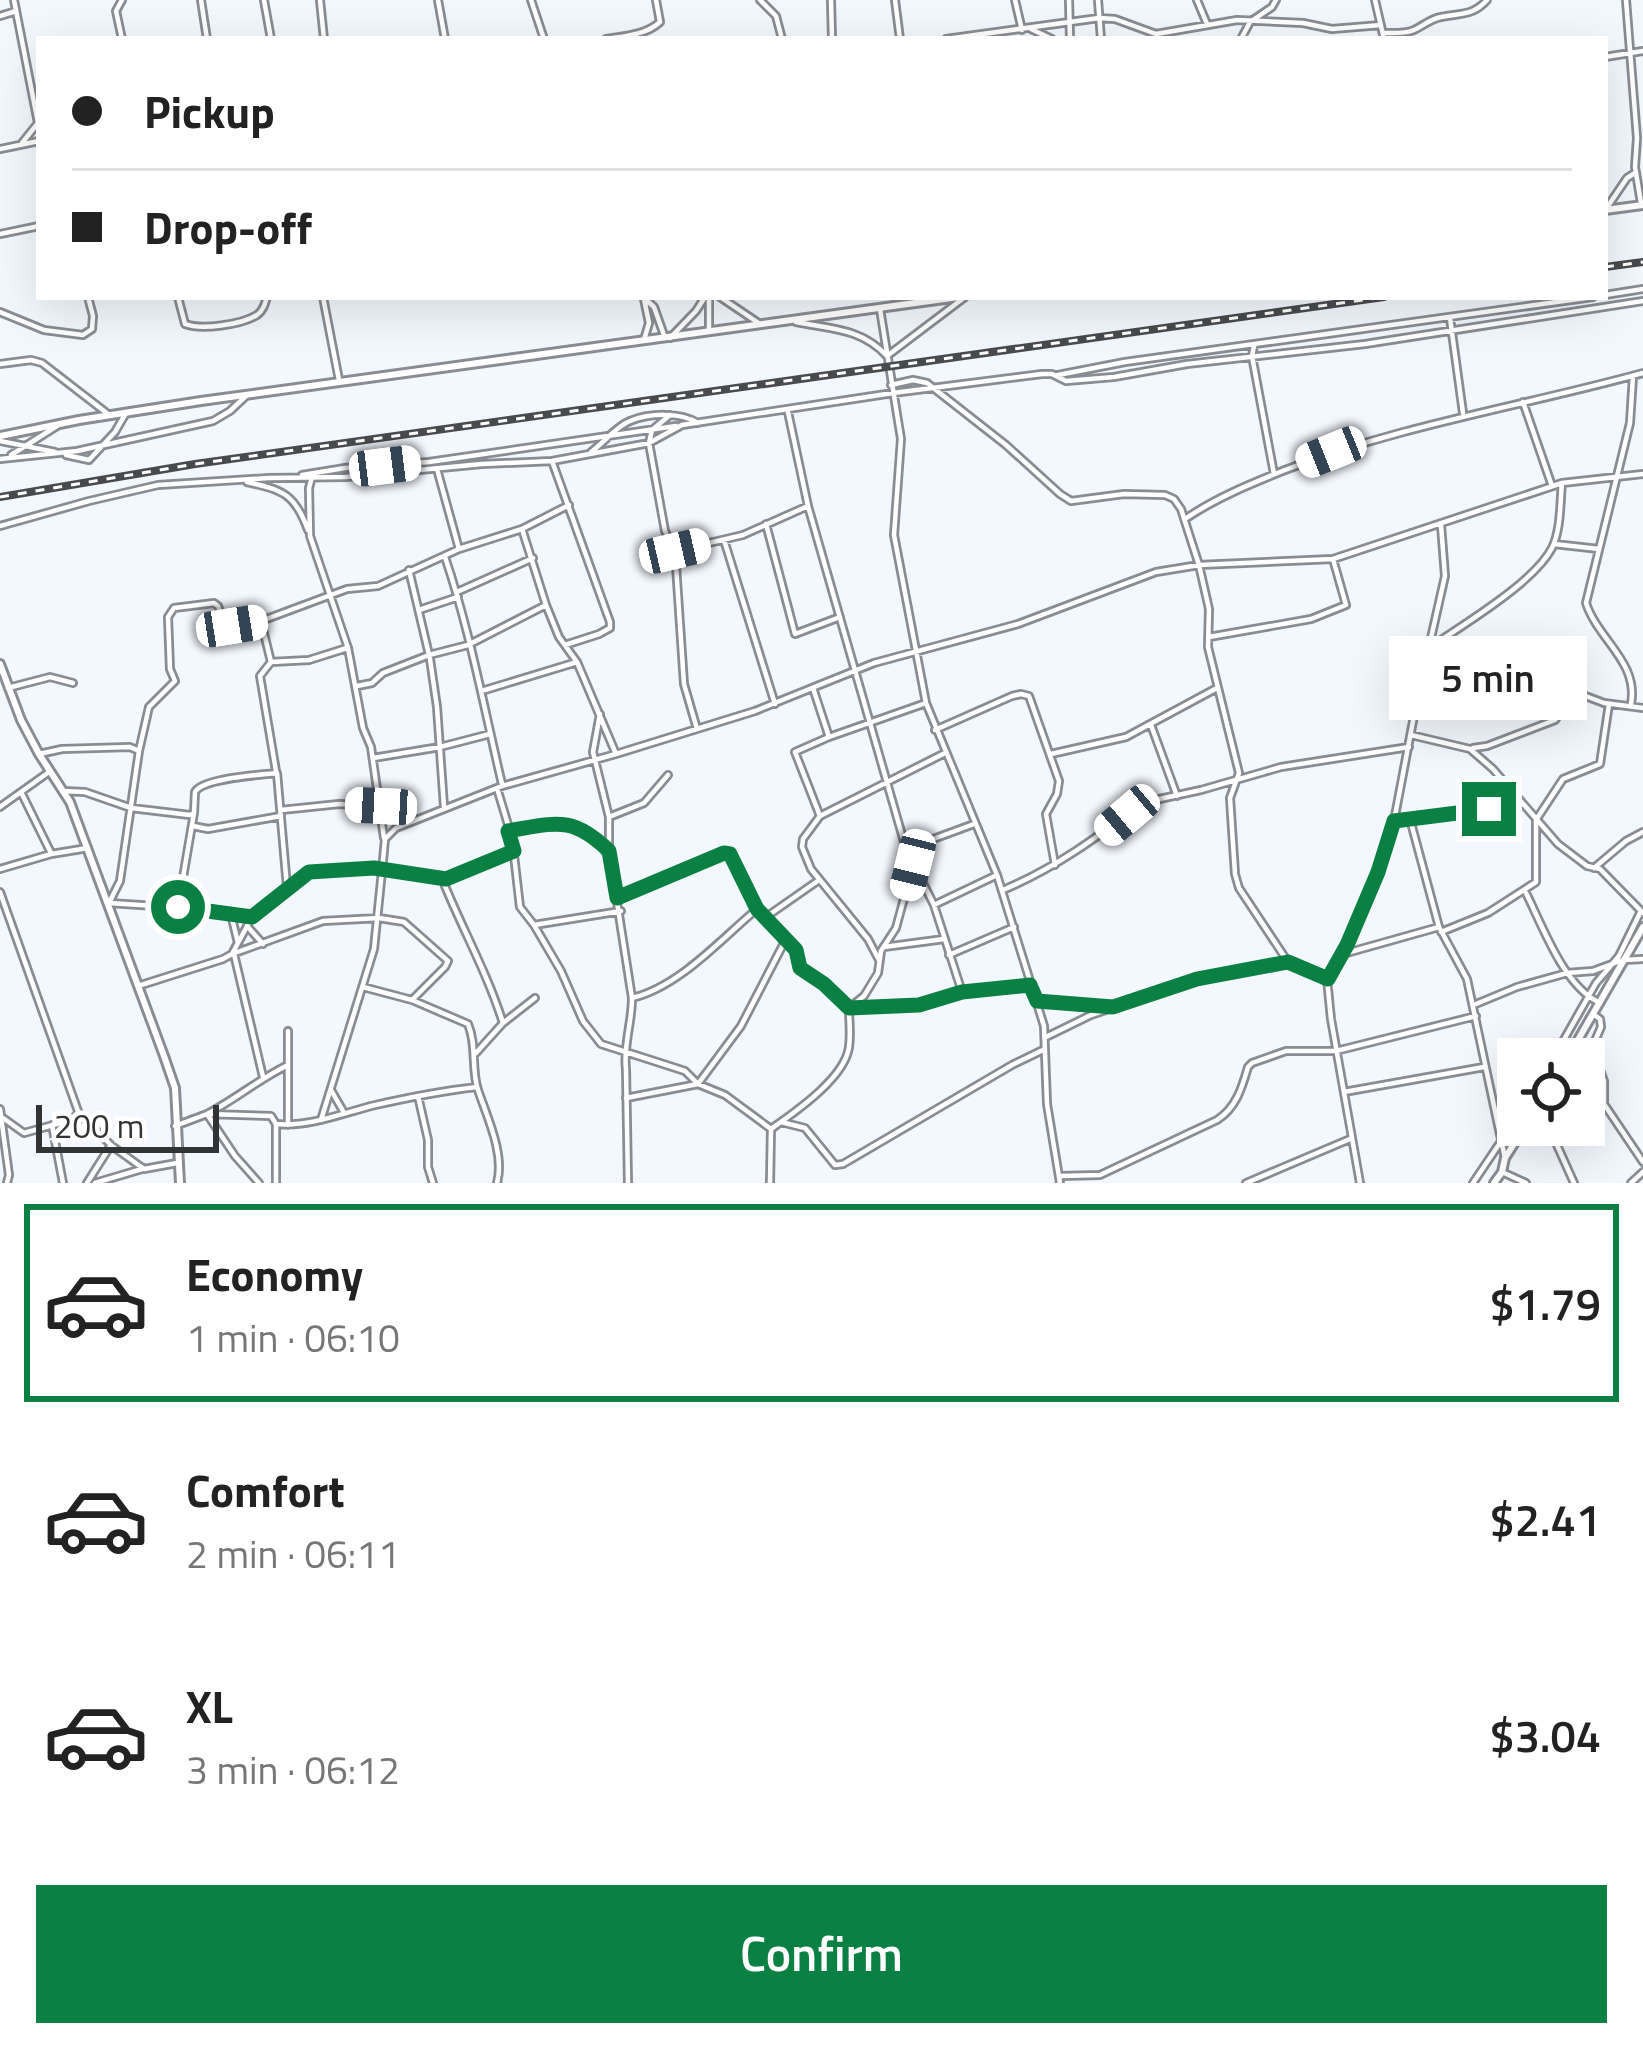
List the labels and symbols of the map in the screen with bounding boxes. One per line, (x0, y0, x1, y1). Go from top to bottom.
car (1291, 422, 1371, 482)
car (347, 444, 423, 488)
car (636, 525, 714, 577)
car (194, 603, 270, 649)
callout: 5 min (1390, 635, 1588, 719)
car (1088, 778, 1166, 852)
route end (1462, 782, 1516, 836)
car (344, 786, 418, 826)
car (887, 826, 939, 904)
route start (151, 880, 205, 934)
scale bar (36, 1099, 219, 1152)

